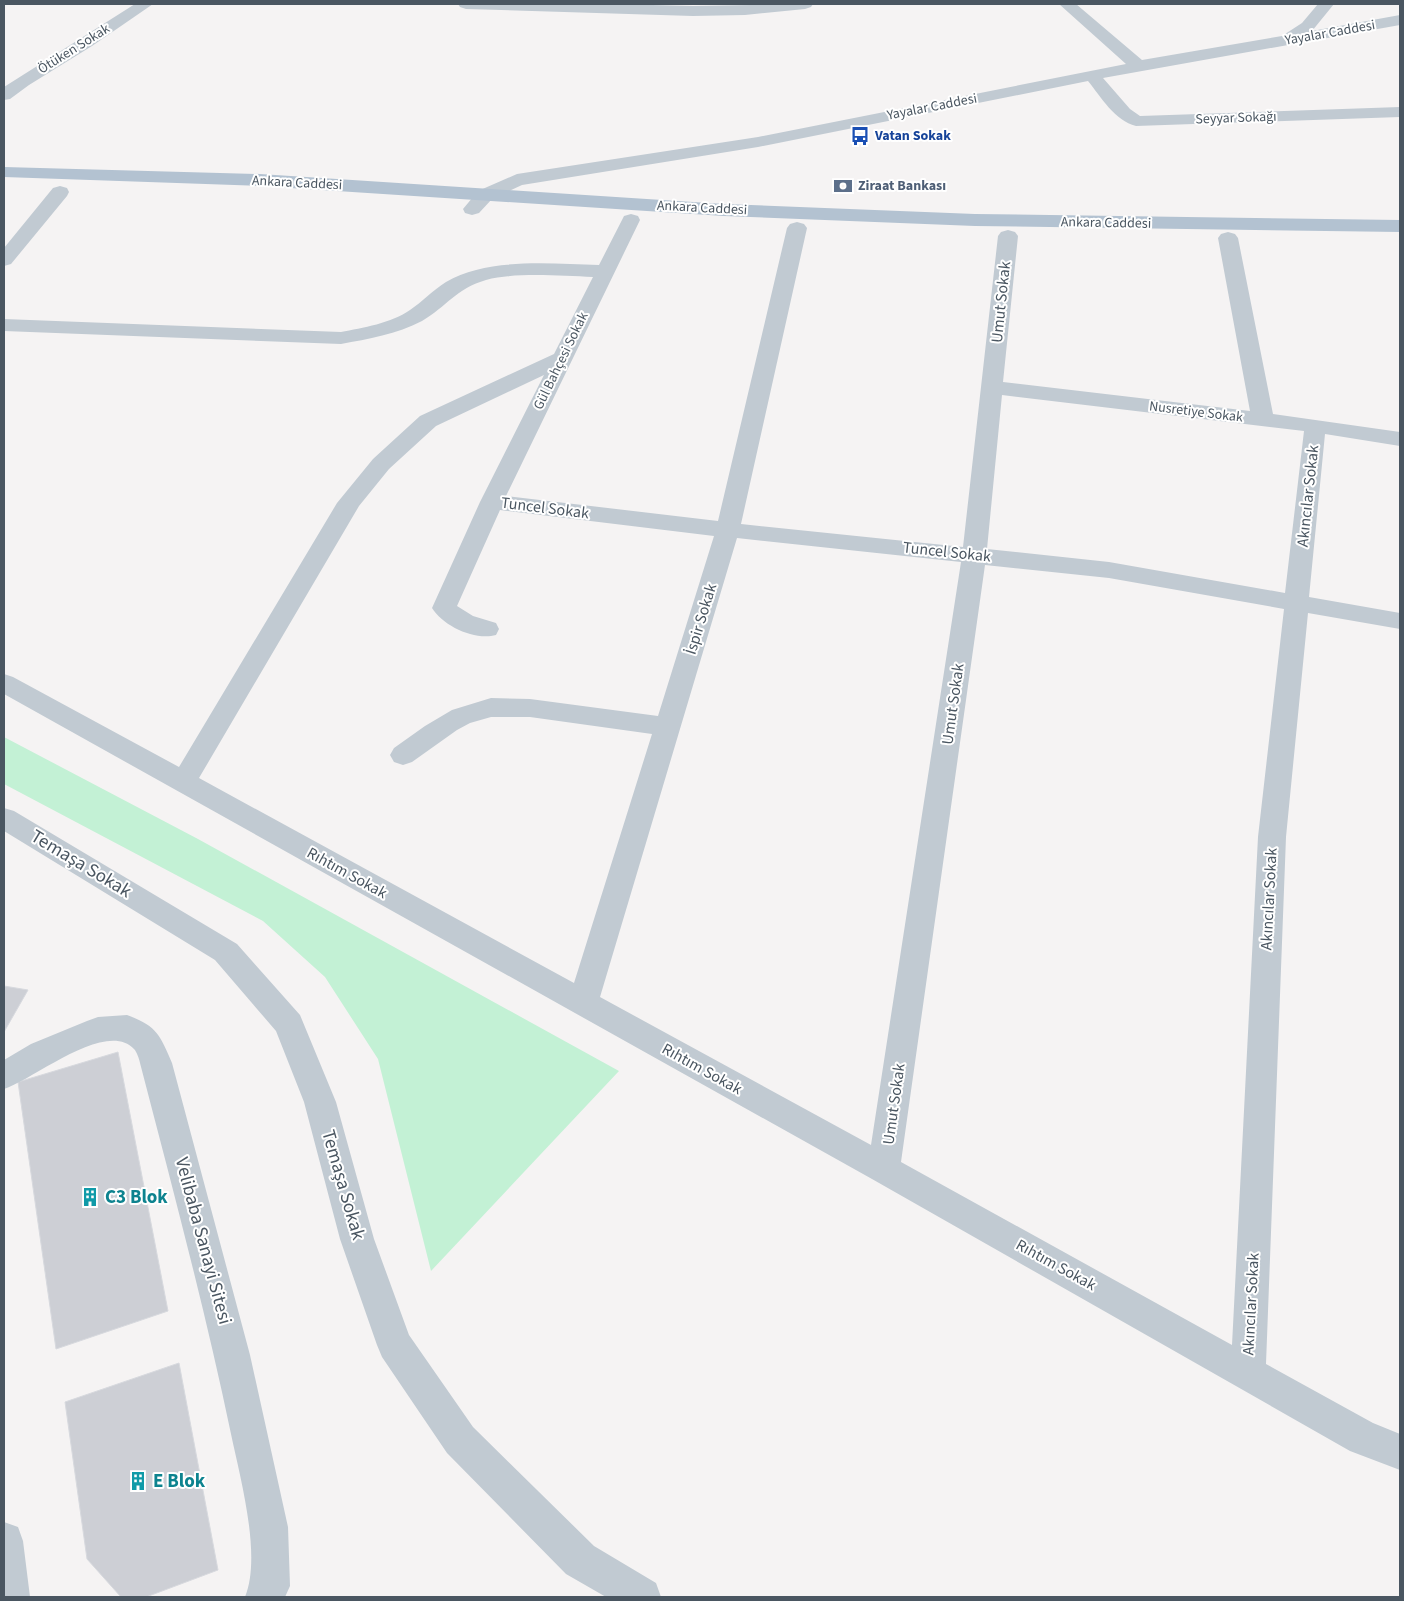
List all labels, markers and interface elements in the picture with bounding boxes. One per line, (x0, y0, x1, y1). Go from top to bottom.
street label: Yayalar Caddesi (1282, 15, 1377, 51)
street label: Ötüken Sokak (34, 19, 114, 79)
street label: Yayalar Caddesi (884, 88, 979, 126)
street label: Seyyar Sokağı (1195, 107, 1277, 129)
bus stop icon: Vatan Sokak (849, 125, 871, 147)
place label: Vatan Sokak (874, 126, 951, 146)
street label: Ankara Caddesi (251, 171, 343, 195)
bank icon: Ziraat Bankası (832, 175, 854, 197)
place label: Ziraat Bankası (858, 176, 946, 196)
street label: Ankara Caddesi (656, 196, 748, 220)
street label: Ankara Caddesi (1061, 212, 1151, 234)
street label: Umut Sokak (986, 260, 1016, 344)
street label: Gül Bahçesi Sokak (529, 309, 593, 413)
street label: Nusretiye Sokak (1148, 396, 1244, 428)
street label: Akıncılar Sokak (1292, 444, 1324, 548)
street label: Tuncel Sokak (500, 492, 590, 524)
street label: Tuncel Sokak (902, 536, 992, 568)
street label: İspir Sokak (680, 581, 722, 657)
street label: Umut Sokak (936, 662, 970, 746)
street label: Temaşa Sokak (25, 823, 137, 905)
street label: Rıhtım Sokak (303, 842, 391, 904)
street label: Akıncılar Sokak (1255, 847, 1283, 951)
street label: Rıhtım Sokak (658, 1038, 746, 1100)
street label: Umut Sokak (877, 1062, 911, 1146)
street label: Temaşa Sokak (314, 1127, 372, 1244)
street label: Velibaba Sanayi Sitesi (168, 1154, 238, 1328)
place label: C3 Blok (105, 1184, 168, 1211)
building icon: C3 Blok (79, 1186, 101, 1208)
street label: Rıhtım Sokak (1012, 1234, 1100, 1296)
street label: Akıncılar Sokak (1237, 1252, 1265, 1356)
place label: E Blok (153, 1468, 206, 1495)
building icon: E Blok (127, 1470, 149, 1492)

